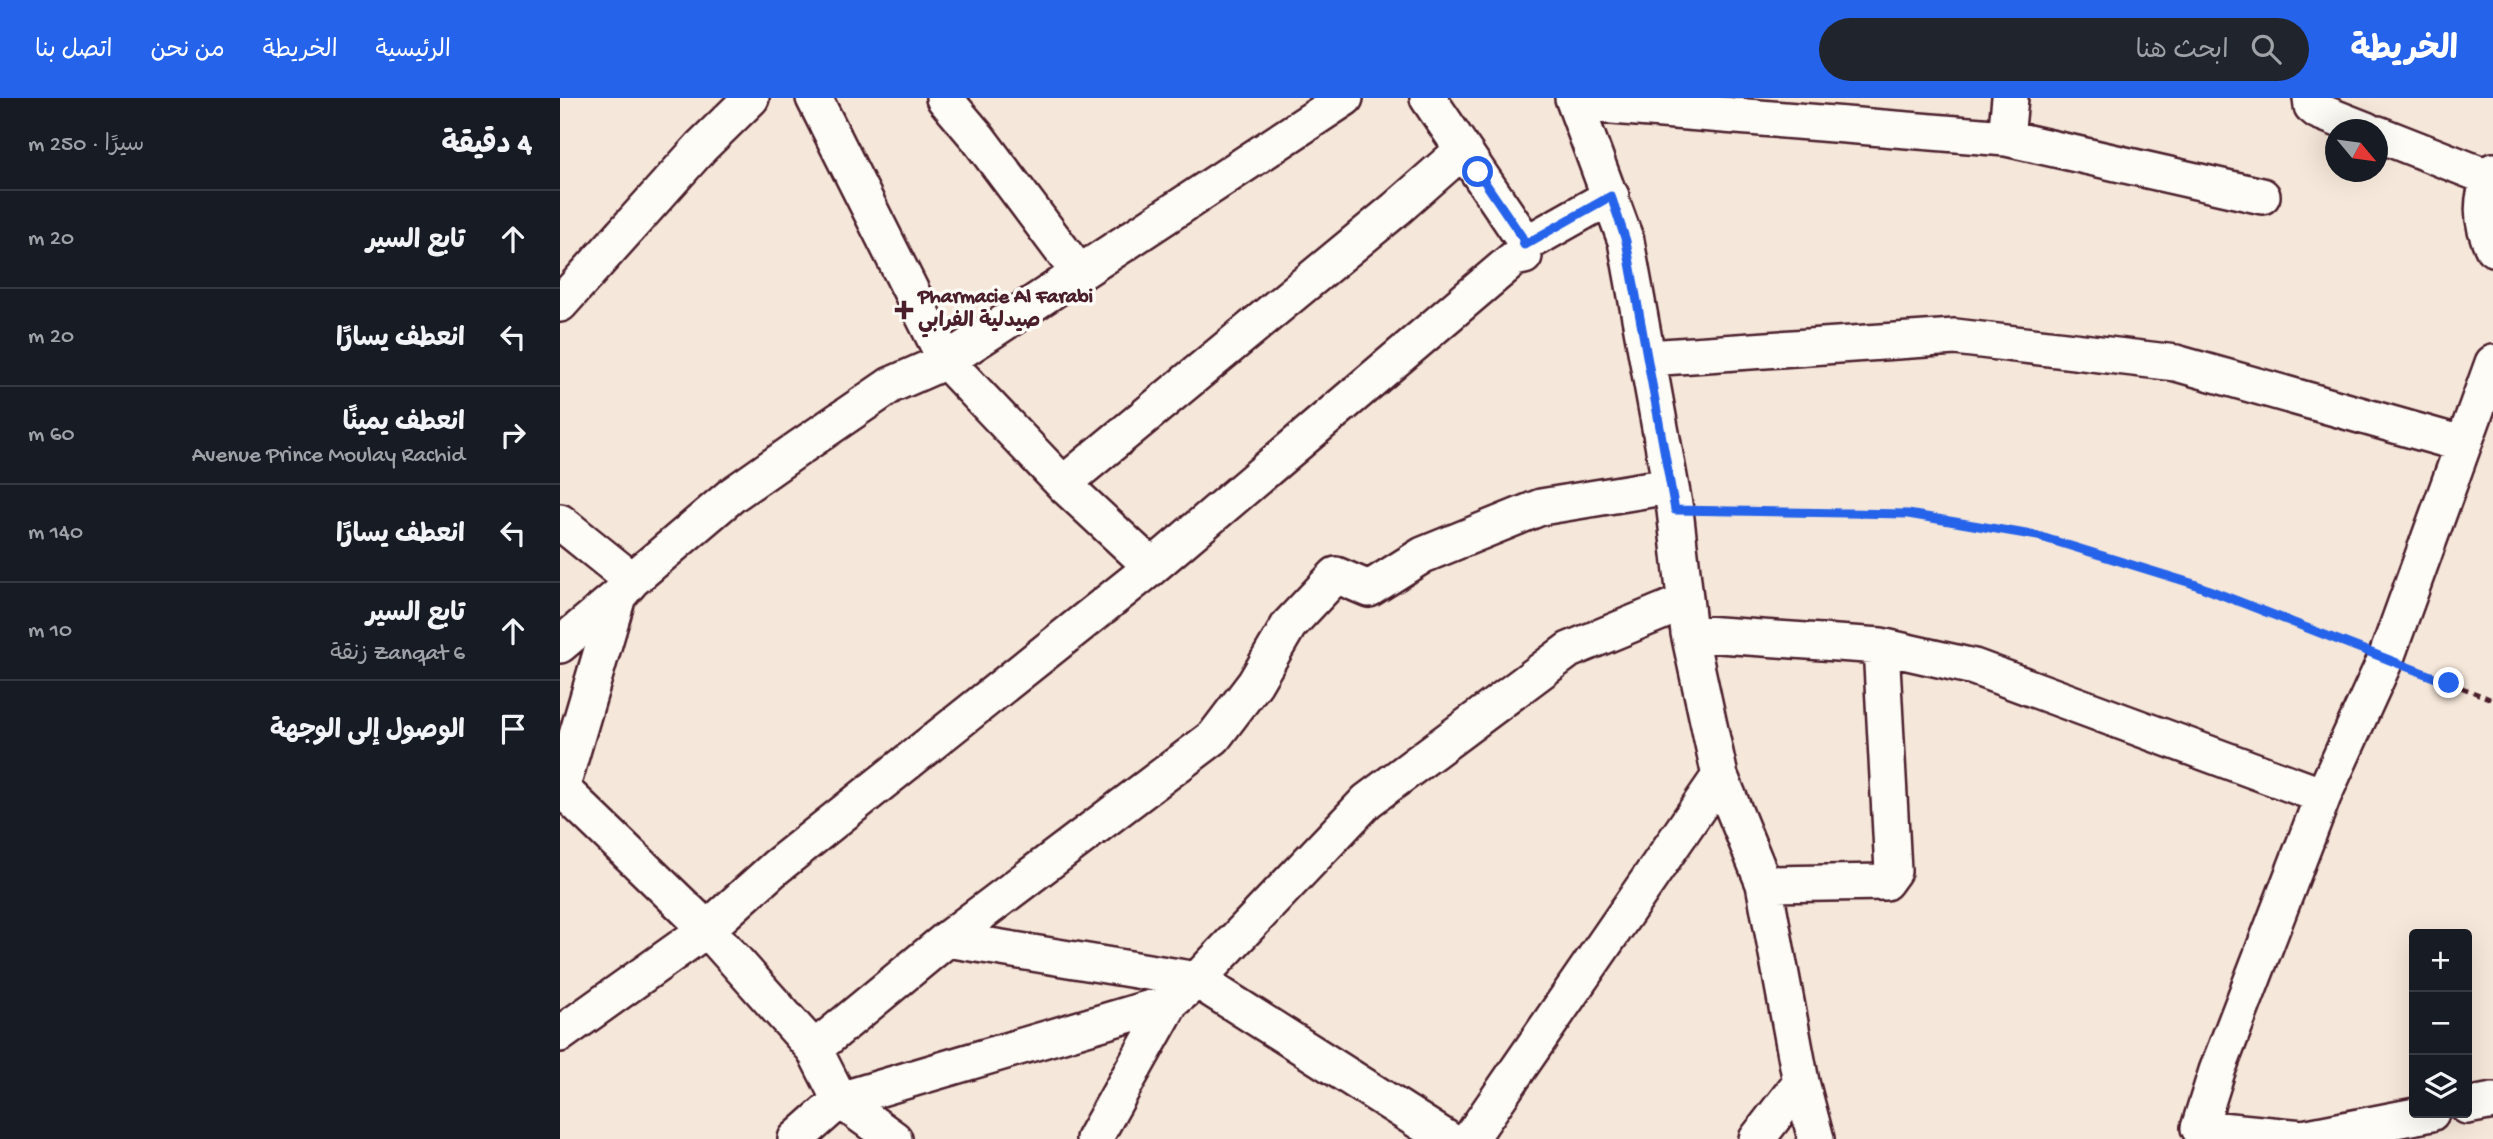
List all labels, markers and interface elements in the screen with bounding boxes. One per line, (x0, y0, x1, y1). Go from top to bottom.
search box (1819, 18, 2309, 81)
icon: search (2247, 30, 2285, 68)
text: الخريطة (2351, 33, 2458, 71)
text: اتصل بنا (35, 37, 112, 66)
text: من نحن (150, 37, 225, 66)
text: الخريطة (263, 37, 338, 66)
text: الرئيسية (376, 37, 451, 66)
text: ابحث هنا (2136, 37, 2229, 68)
north arrow (2325, 119, 2388, 182)
text: 4 دقيقة (441, 129, 532, 164)
text: سيرًا · 250 m (28, 132, 144, 159)
route start (1462, 156, 1493, 187)
icon: ahead (494, 220, 532, 258)
text: 20 m (28, 226, 74, 253)
text: تابع السير (366, 227, 465, 258)
place label: Pharmacie Al Farabi صيدلية الفرابي (917, 286, 1093, 338)
marker: Pharmacie Al Farabi صيدلية الفرابي (896, 302, 912, 318)
icon: left (494, 318, 532, 356)
text: 20 m (28, 324, 74, 351)
text: انعطف يسارًا (336, 325, 465, 356)
text: انعطف يمينًا (343, 409, 465, 440)
icon: right (494, 416, 532, 454)
text: 60 m (28, 422, 75, 449)
text: Avenue Prince Moulay Rachid (192, 443, 465, 470)
icon: left (494, 514, 532, 552)
text: 140 m (28, 520, 83, 547)
text: انعطف يسارًا (336, 521, 465, 552)
text: تابع السير (366, 600, 465, 631)
icon: ahead (494, 612, 532, 650)
text: 10 m (28, 618, 72, 645)
text: Zanqat 6 زنقة (330, 641, 465, 668)
route end (2433, 667, 2464, 698)
icon: arrive (494, 710, 532, 748)
text: الوصول إلى الوجهة (270, 717, 465, 748)
map controls (2409, 929, 2472, 1118)
button: + (2409, 929, 2472, 992)
button: − (2409, 992, 2472, 1055)
button: layers (2409, 1055, 2472, 1118)

